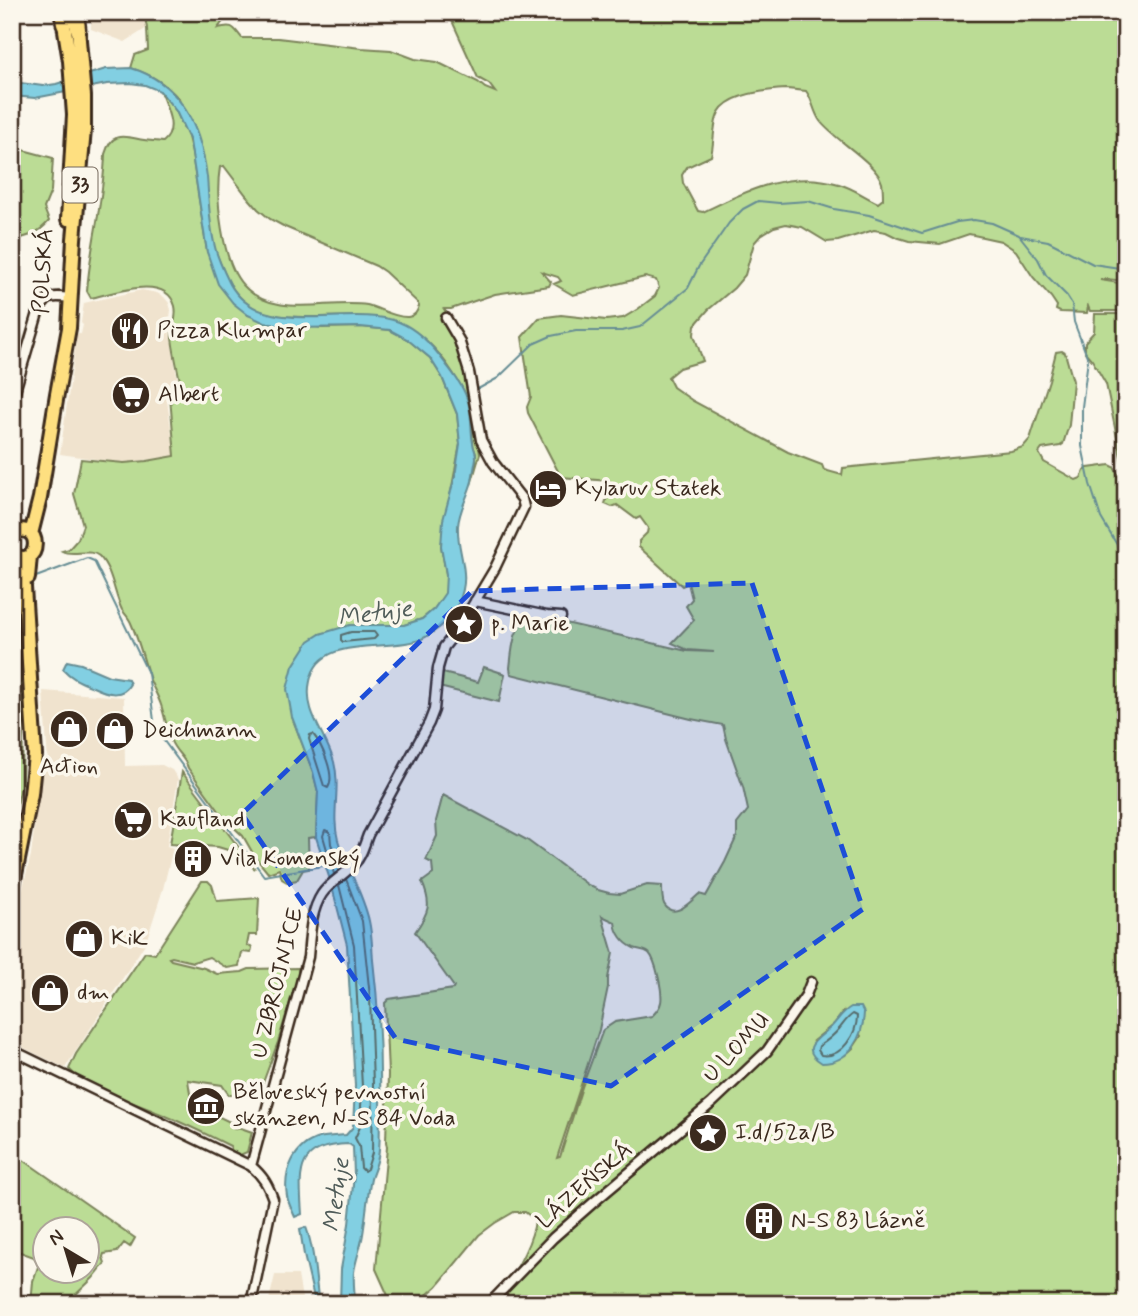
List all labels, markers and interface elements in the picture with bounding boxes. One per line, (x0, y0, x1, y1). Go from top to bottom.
road number: 33 (62, 168, 98, 202)
street label: POLSKÁ (27, 228, 61, 314)
restaurant icon: Pizza Klumpar (109, 310, 151, 352)
place label: Pizza Klumpar (157, 316, 307, 346)
supermarket icon: Albert (110, 374, 152, 416)
place label: Albert (158, 380, 219, 410)
hotel icon: Kylaruv Statek (527, 468, 569, 510)
place label: Kylaruv Statek (575, 474, 721, 504)
water label: Metuje (336, 593, 415, 635)
place icon: p. Marie (443, 603, 485, 645)
place label: p. Marie (491, 609, 569, 639)
shop icon: Action (48, 708, 90, 750)
shop icon: Deichmann (94, 710, 136, 752)
place label: Deichmann (142, 716, 257, 746)
place label: Action (40, 752, 98, 782)
supermarket icon: Kaufland (112, 799, 154, 841)
place label: Kaufland (160, 805, 245, 835)
building icon: Vila Komenský (172, 838, 214, 880)
place label: Vila Komenský (220, 844, 360, 874)
street label: U ZBROJNICE (245, 904, 311, 1062)
shop icon: KiK (63, 918, 105, 960)
place label: KiK (111, 924, 148, 954)
shop icon: dm (29, 972, 71, 1014)
place label: dm (77, 978, 109, 1008)
street label: U LOMU (697, 1006, 777, 1090)
place label: Běloveský pevnostní skanzen, N-S 84 Voda (233, 1078, 456, 1134)
museum icon: Běloveský pevnostní skanzen, N-S 84 Voda (185, 1085, 227, 1127)
place icon: I.d/52a/B (687, 1112, 729, 1154)
place label: I.d/52a/B (735, 1118, 835, 1148)
street label: LÁZEŇSKÁ (530, 1136, 640, 1236)
water label: Metuje (316, 1155, 358, 1234)
building icon: N-S 83 Lázně (743, 1200, 785, 1242)
place label: N-S 83 Lázně (791, 1206, 925, 1236)
north arrow (32, 1214, 102, 1284)
text: N (44, 1224, 69, 1252)

